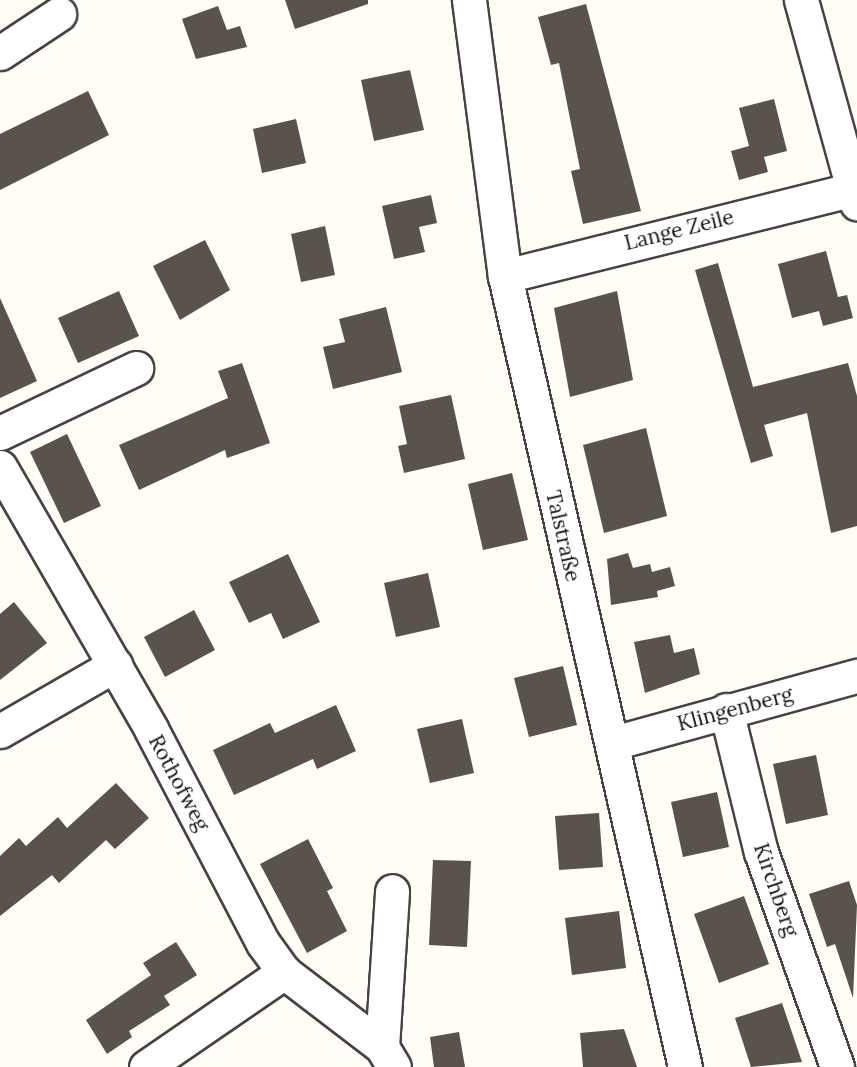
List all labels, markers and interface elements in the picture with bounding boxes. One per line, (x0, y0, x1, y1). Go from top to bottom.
street label: Lange Zeile (622, 204, 736, 256)
street label: Talstraße (540, 488, 586, 584)
street label: Klingenberg (674, 681, 796, 737)
street label: Rothofweg (143, 731, 215, 835)
street label: Kirchberg (748, 840, 804, 940)

